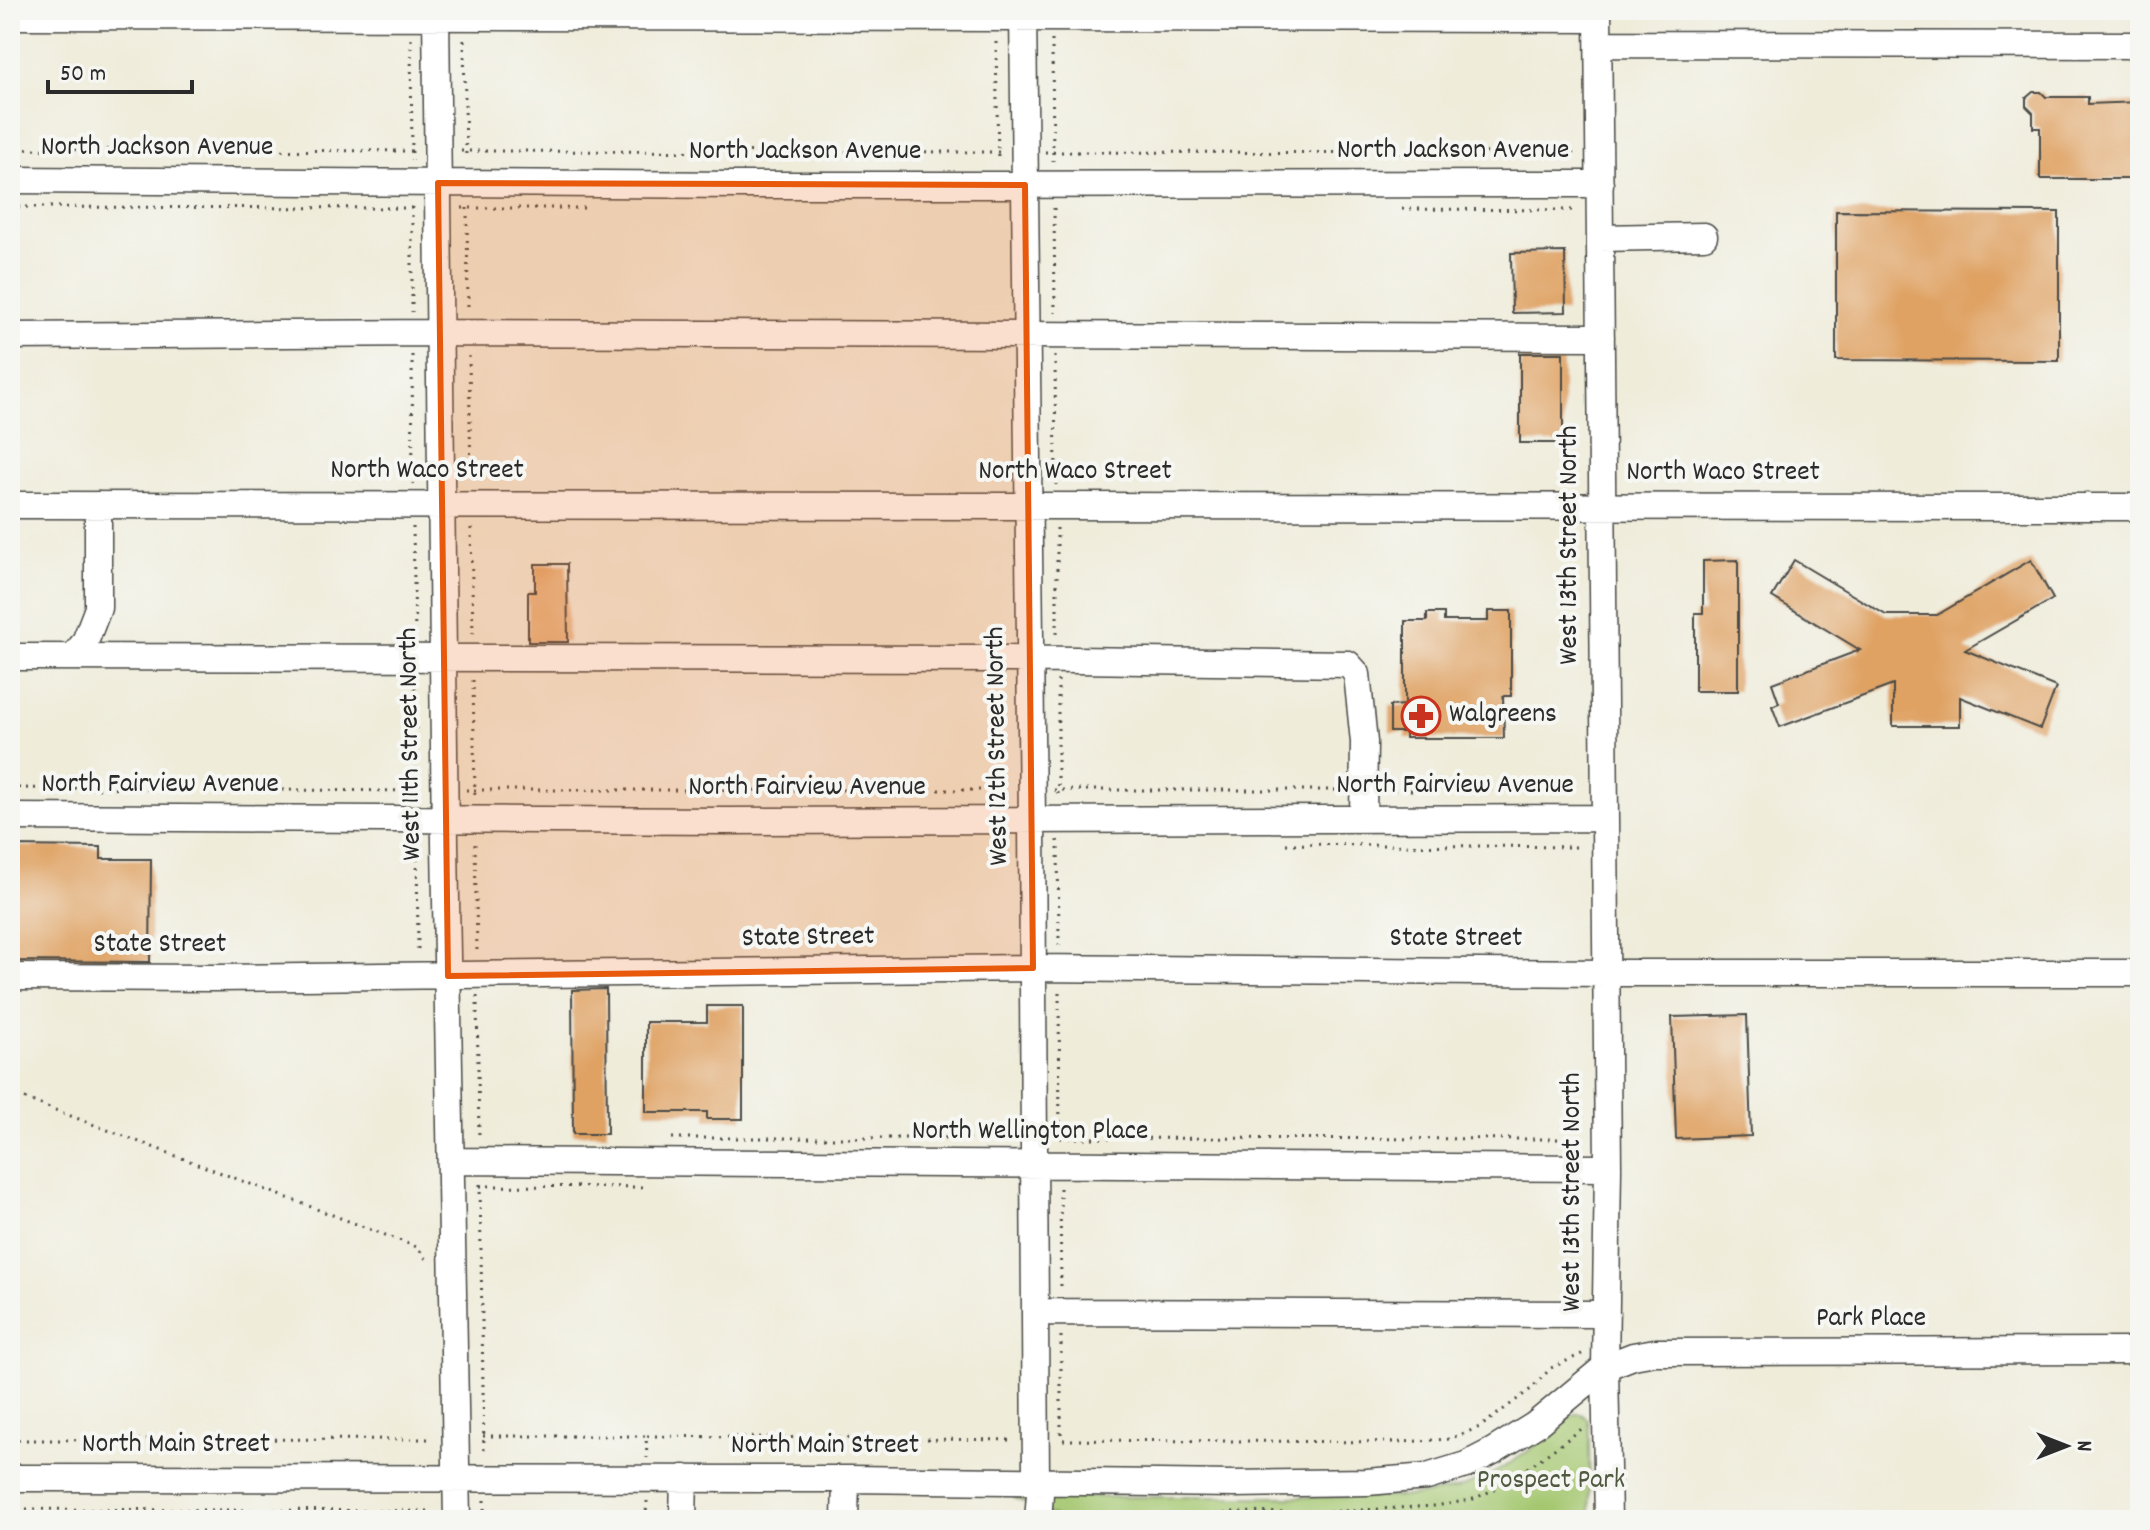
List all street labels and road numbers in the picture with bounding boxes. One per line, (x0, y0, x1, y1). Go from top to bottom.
street label: North Jackson Avenue (41, 129, 273, 169)
street label: North Jackson Avenue (1337, 132, 1569, 172)
street label: North Jackson Avenue (689, 133, 921, 173)
street label: West 13th Street North (1551, 425, 1591, 665)
street label: North Waco Street (330, 452, 524, 492)
street label: North Waco Street (978, 453, 1172, 493)
street label: North Waco Street (1626, 454, 1820, 494)
street label: West 12th Street North (977, 626, 1021, 866)
street label: West 11th Street North (390, 627, 434, 861)
street label: North Fairview Avenue (41, 766, 279, 806)
street label: North Fairview Avenue (1336, 767, 1574, 807)
street label: North Fairview Avenue (688, 769, 926, 809)
street label: State Street (741, 918, 875, 960)
street label: State Street (1390, 920, 1522, 960)
street label: State Street (94, 926, 226, 966)
street label: West 13th Street North (1554, 1072, 1594, 1312)
street label: North Wellington Place (912, 1113, 1148, 1153)
street label: Park Place (1816, 1300, 1926, 1340)
street label: North Main Street (82, 1426, 270, 1466)
street label: North Main Street (731, 1427, 919, 1467)

